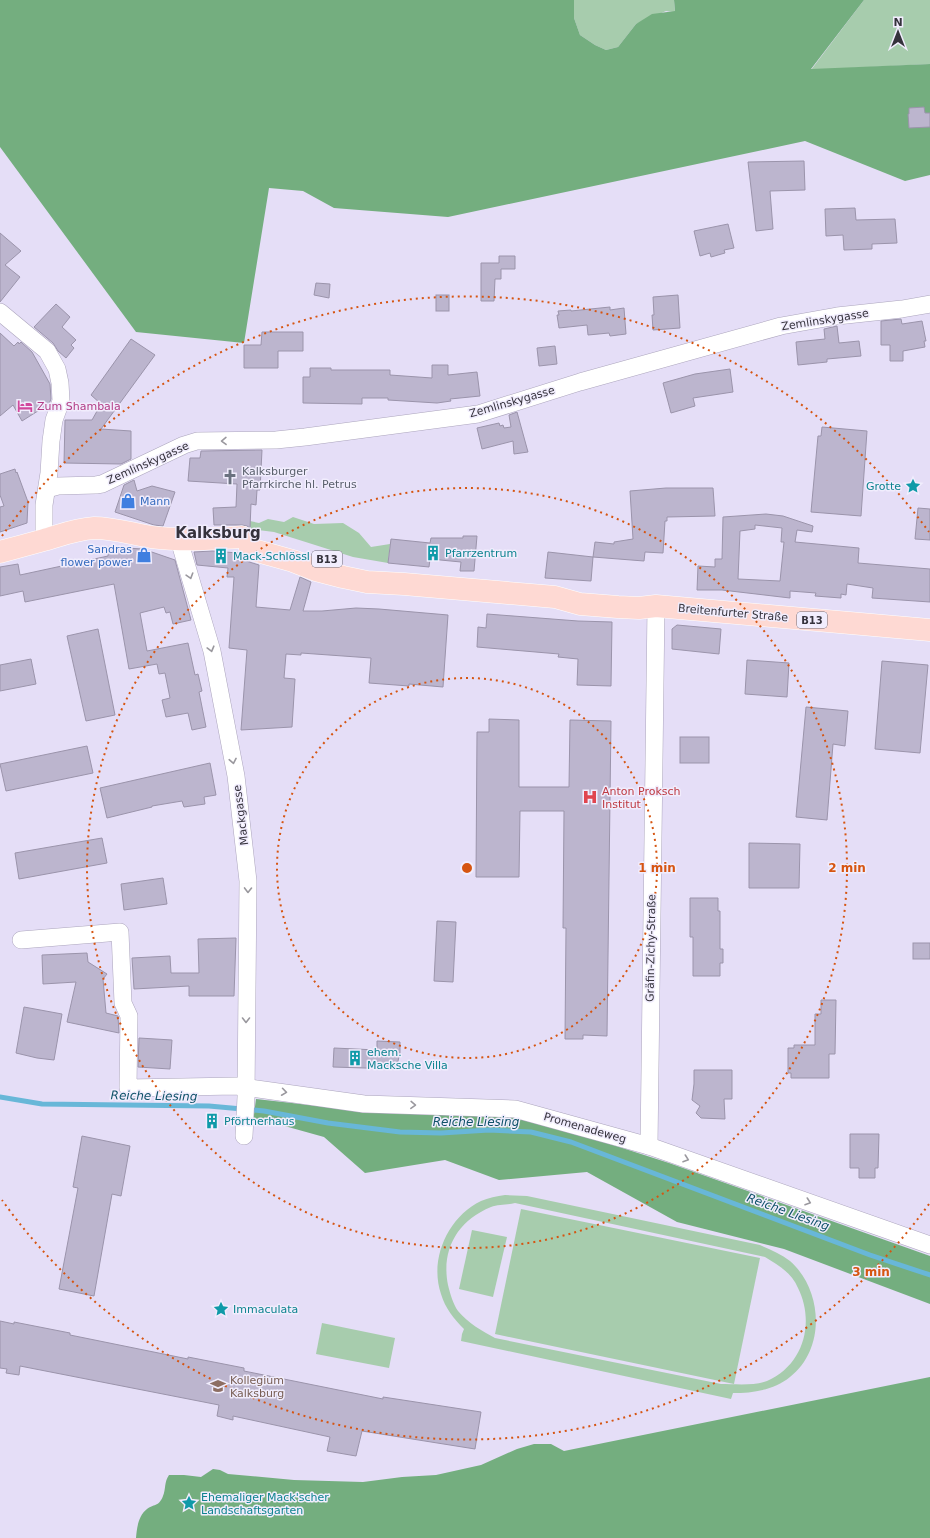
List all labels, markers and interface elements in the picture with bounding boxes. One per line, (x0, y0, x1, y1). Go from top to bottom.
north arrow (878, 12, 918, 52)
text: N (893, 16, 903, 29)
street label: Zemlinskygasse (780, 307, 870, 333)
street label: Zemlinskygasse (468, 384, 556, 420)
hotel icon: Zum Shambala (16, 397, 34, 415)
place label: Zum Shambala (37, 400, 121, 413)
one-way arrow (221, 437, 227, 445)
street label: Zemlinskygasse (105, 439, 191, 487)
place label: Kalksburger Pfarrkirche hl. Petrus (242, 465, 357, 491)
church icon: Kalksburger Pfarrkirche hl. Petrus (221, 468, 239, 486)
place icon: Grotte (904, 477, 922, 495)
place label: Grotte (866, 480, 901, 493)
shop icon: Mann (119, 492, 137, 510)
place label: Mann (140, 495, 170, 508)
district label: Kalksburg (175, 524, 261, 542)
place label: Sandras flower power (61, 543, 132, 569)
building icon: Pfarrzentrum (424, 544, 442, 562)
shop icon: Sandras flower power (135, 546, 153, 564)
building icon: Mack-Schlössl (212, 547, 230, 565)
place label: Pfarrzentrum (445, 547, 517, 560)
place label: Mack-Schlössl (233, 550, 310, 563)
road number: B13 (312, 551, 342, 567)
one-way arrow (185, 572, 194, 579)
street label: Breitenfurter Straße (677, 602, 789, 624)
road number: B13 (797, 612, 827, 628)
one-way arrow (207, 646, 215, 652)
one-way arrow (229, 758, 237, 764)
street label: Mackgasse (231, 784, 251, 846)
place label: Anton Proksch Institut (602, 785, 681, 811)
hospital icon: Anton Proksch Institut (581, 788, 599, 806)
centre of rings (460, 861, 474, 875)
text: 1 min (638, 861, 676, 875)
text: 2 min (828, 861, 866, 875)
one-way arrow (244, 887, 252, 893)
street label: Gräfin-Zichy-Straße (644, 894, 658, 1002)
one-way arrow (242, 1017, 250, 1023)
place label: ehem. Macksche Villa (367, 1046, 448, 1072)
building icon: ehem. Macksche Villa (346, 1049, 364, 1067)
one-way arrow (281, 1087, 287, 1096)
water label: Reiche Liesing (111, 1088, 198, 1104)
one-way arrow (410, 1101, 416, 1110)
street label: Promenadeweg (542, 1110, 628, 1146)
building icon: Pförtnerhaus (203, 1112, 221, 1130)
place label: Pförtnerhaus (224, 1115, 295, 1128)
water label: Reiche Liesing (433, 1115, 520, 1129)
one-way arrow (682, 1155, 689, 1163)
water label: Reiche Liesing (745, 1191, 831, 1234)
one-way arrow (805, 1198, 812, 1206)
text: 3 min (852, 1265, 890, 1279)
place icon: Immaculata (212, 1300, 230, 1318)
place label: Immaculata (233, 1303, 298, 1316)
place label: Kollegium Kalksburg (230, 1374, 284, 1400)
school or university icon: Kollegium Kalksburg (209, 1377, 227, 1395)
place label: Ehemaliger Mack'scher Landschaftsgarten (201, 1491, 329, 1517)
place icon: Ehemaliger Mack'scher Landschaftsgarten (180, 1494, 198, 1512)

